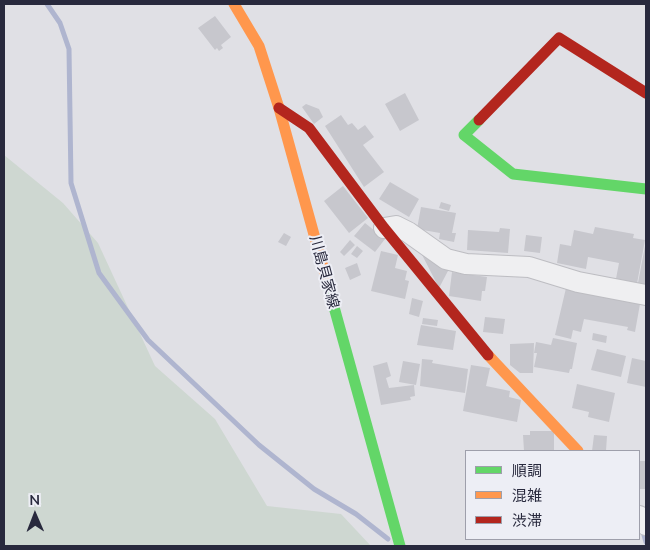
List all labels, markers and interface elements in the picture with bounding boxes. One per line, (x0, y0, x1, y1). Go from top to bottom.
street label: 川島貝家線 (306, 233, 342, 311)
legend (465, 450, 640, 540)
text: 順調 (512, 461, 542, 480)
text: 混雑 (512, 486, 542, 505)
north arrow (10, 490, 60, 540)
text: N (29, 491, 40, 509)
text: 渋滞 (512, 511, 542, 530)

